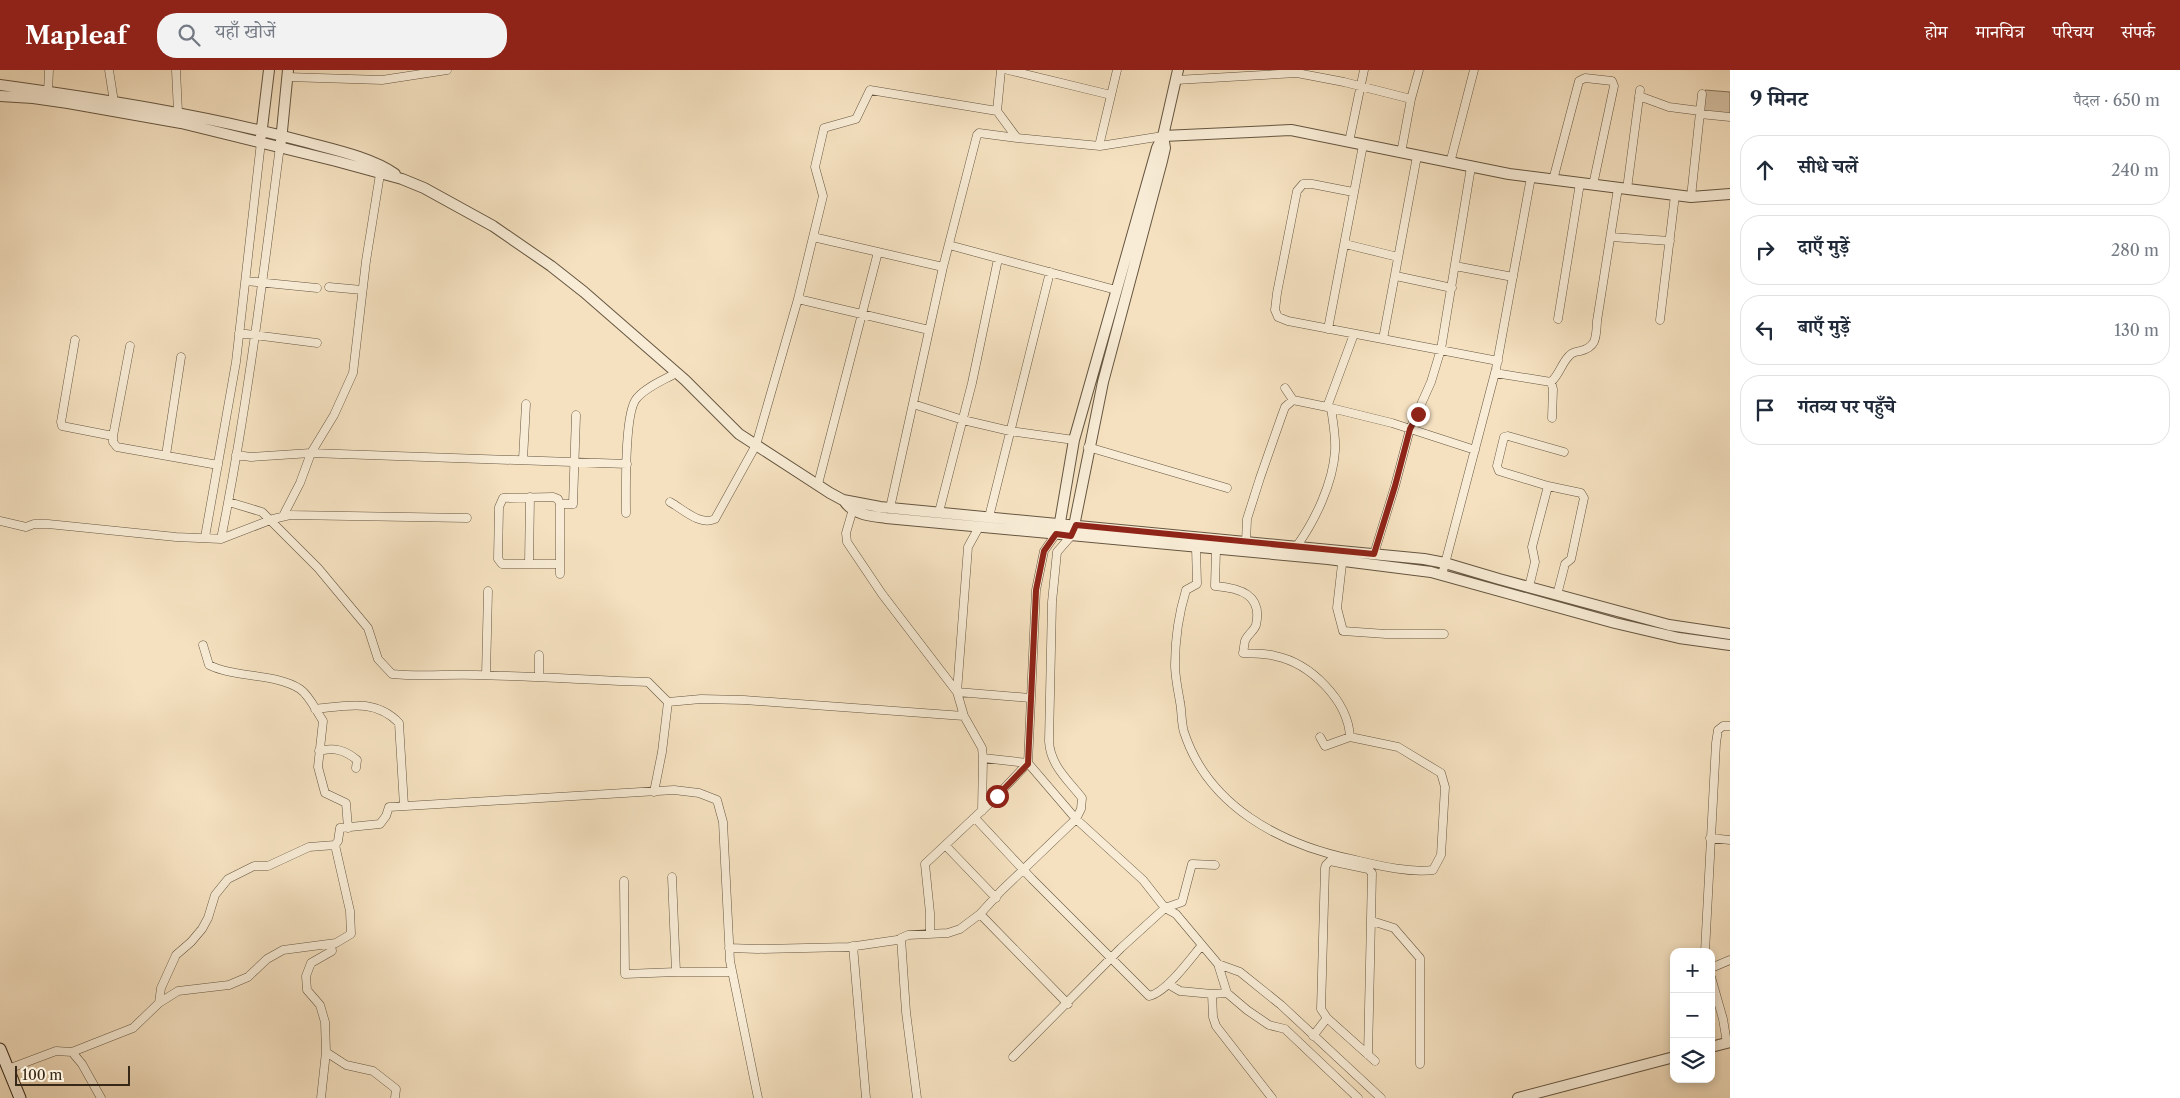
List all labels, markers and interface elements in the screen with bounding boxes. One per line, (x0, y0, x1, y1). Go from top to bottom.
search box (157, 13, 507, 58)
text: यहाँ खोजें (215, 20, 276, 43)
text: Mapleaf (25, 21, 127, 50)
icon: search (175, 21, 203, 49)
text: होम (1925, 21, 1948, 43)
text: मानचित्र (1976, 21, 2024, 43)
text: परिचय (2052, 21, 2093, 43)
text: संपर्क (2121, 21, 2155, 43)
text: 9 मिनट (1750, 86, 1808, 111)
text: पैदल · 650 m (2073, 90, 2160, 110)
text: सीधे चलें (1798, 155, 1858, 178)
icon: ahead (1751, 156, 1779, 184)
text: 240 m (2111, 160, 2159, 180)
text: दाएँ मुड़ें (1798, 235, 1849, 258)
icon: right (1751, 236, 1779, 264)
text: 280 m (2111, 240, 2159, 260)
text: बाएँ मुड़ें (1798, 315, 1850, 338)
icon: left (1751, 316, 1779, 344)
text: 130 m (2114, 320, 2159, 340)
text: गंतव्य पर पहुँचे (1798, 395, 1895, 418)
icon: arrive (1751, 396, 1779, 424)
route end (1407, 403, 1430, 426)
route start (986, 785, 1009, 808)
map controls (1670, 948, 1715, 1083)
button: + (1670, 948, 1715, 993)
button: − (1670, 993, 1715, 1038)
button: layers (1670, 1038, 1715, 1083)
scale bar (15, 1063, 130, 1086)
text: 100 m (22, 1066, 62, 1084)

